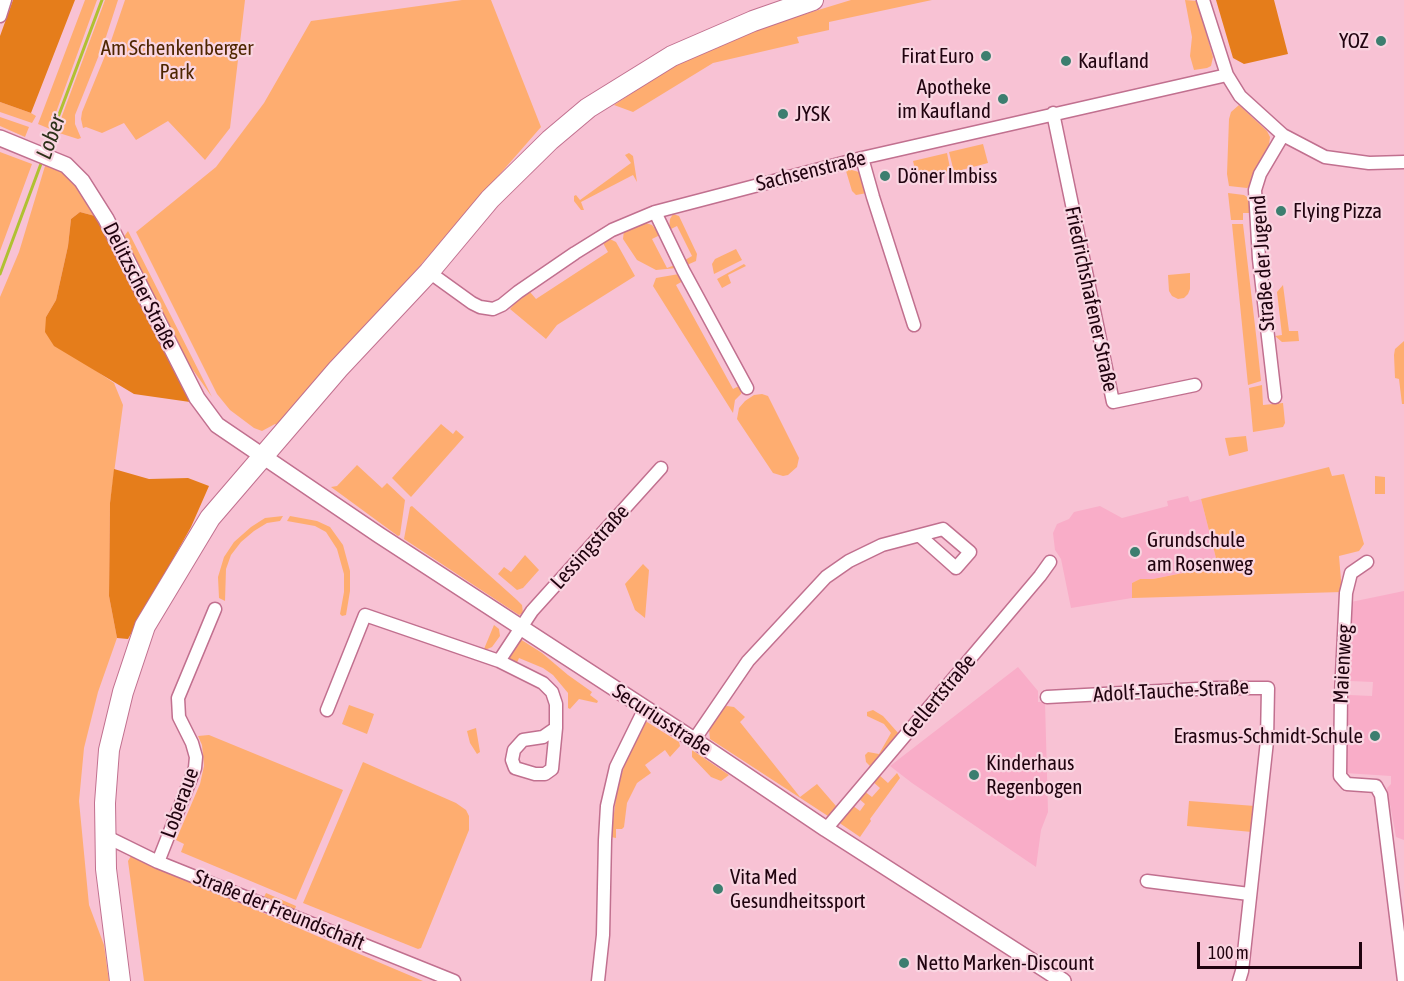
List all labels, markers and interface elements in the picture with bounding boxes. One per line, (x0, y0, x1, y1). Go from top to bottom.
place label: YOZ (1339, 28, 1369, 54)
marker: YOZ (1374, 34, 1388, 48)
park label: Am Schenkenberger Park (101, 35, 253, 85)
place label: Firat Euro (901, 43, 974, 69)
place label: Kaufland (1078, 48, 1149, 74)
marker: Firat Euro (979, 49, 993, 63)
marker: Kaufland (1059, 54, 1073, 68)
place label: Apotheke im Kaufland (897, 74, 991, 124)
marker: Apotheke im Kaufland (996, 92, 1010, 106)
place label: JYSK (795, 101, 830, 127)
marker: JYSK (776, 107, 790, 121)
water label: Lober (31, 111, 71, 163)
street label: Sachsenstraße (754, 145, 868, 197)
place label: Döner Imbiss (897, 163, 998, 189)
marker: Döner Imbiss (878, 169, 892, 183)
street label: Straße der Jugend (1246, 194, 1280, 332)
place label: Flying Pizza (1293, 198, 1382, 224)
street label: Friedrichshafener Straße (1059, 204, 1123, 394)
marker: Flying Pizza (1274, 204, 1288, 218)
street label: Delitzscher Straße (97, 218, 183, 354)
street label: Lessingstraße (546, 500, 634, 594)
place label: Grundschule am Rosenweg (1147, 527, 1253, 577)
marker: Grundschule am Rosenweg (1128, 545, 1142, 559)
street label: Maienweg (1328, 624, 1358, 704)
street label: Gellertstraße (897, 649, 981, 743)
street label: Adolf-Tauche-Straße (1093, 674, 1249, 708)
street label: Securiusstraße (608, 679, 716, 761)
place label: Erasmus-Schmidt-Schule (1173, 723, 1363, 749)
marker: Erasmus-Schmidt-Schule (1368, 729, 1382, 743)
place label: Kinderhaus Regenbogen (986, 750, 1083, 800)
street label: Loberaue (156, 765, 204, 841)
marker: Kinderhaus Regenbogen (967, 768, 981, 782)
street label: Straße der Freundschaft (190, 864, 368, 956)
place label: Vita Med Gesundheitssport (730, 864, 866, 914)
marker: Vita Med Gesundheitssport (711, 882, 725, 896)
scale bar (1200, 930, 1365, 968)
text: 100 m (1208, 942, 1249, 963)
place label: Netto Marken-Discount (916, 950, 1094, 976)
marker: Netto Marken-Discount (897, 956, 911, 970)

